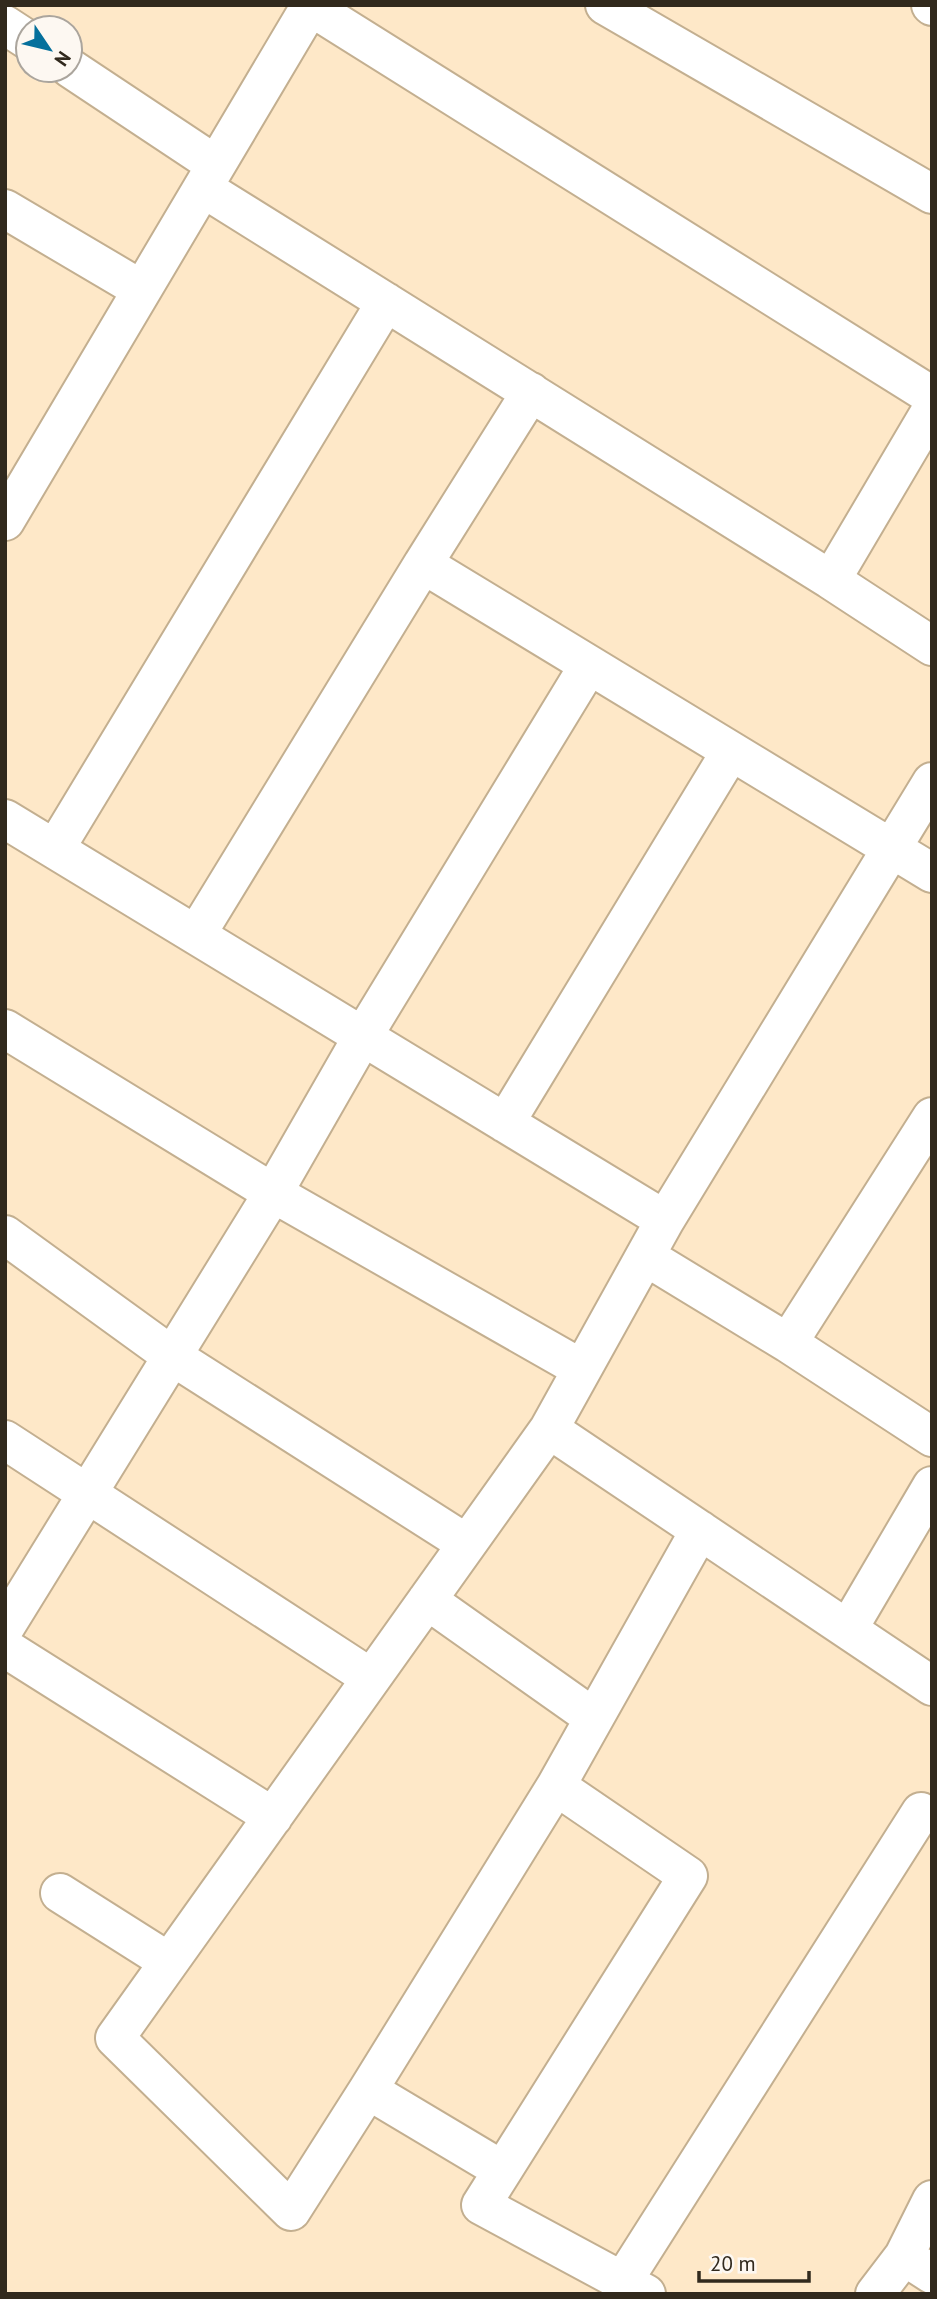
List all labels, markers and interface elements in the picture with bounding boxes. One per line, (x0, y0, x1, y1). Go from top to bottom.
north arrow (14, 14, 84, 84)
text: N (50, 47, 76, 71)
scale bar (699, 2240, 809, 2284)
text: 20 m (710, 2250, 756, 2277)

